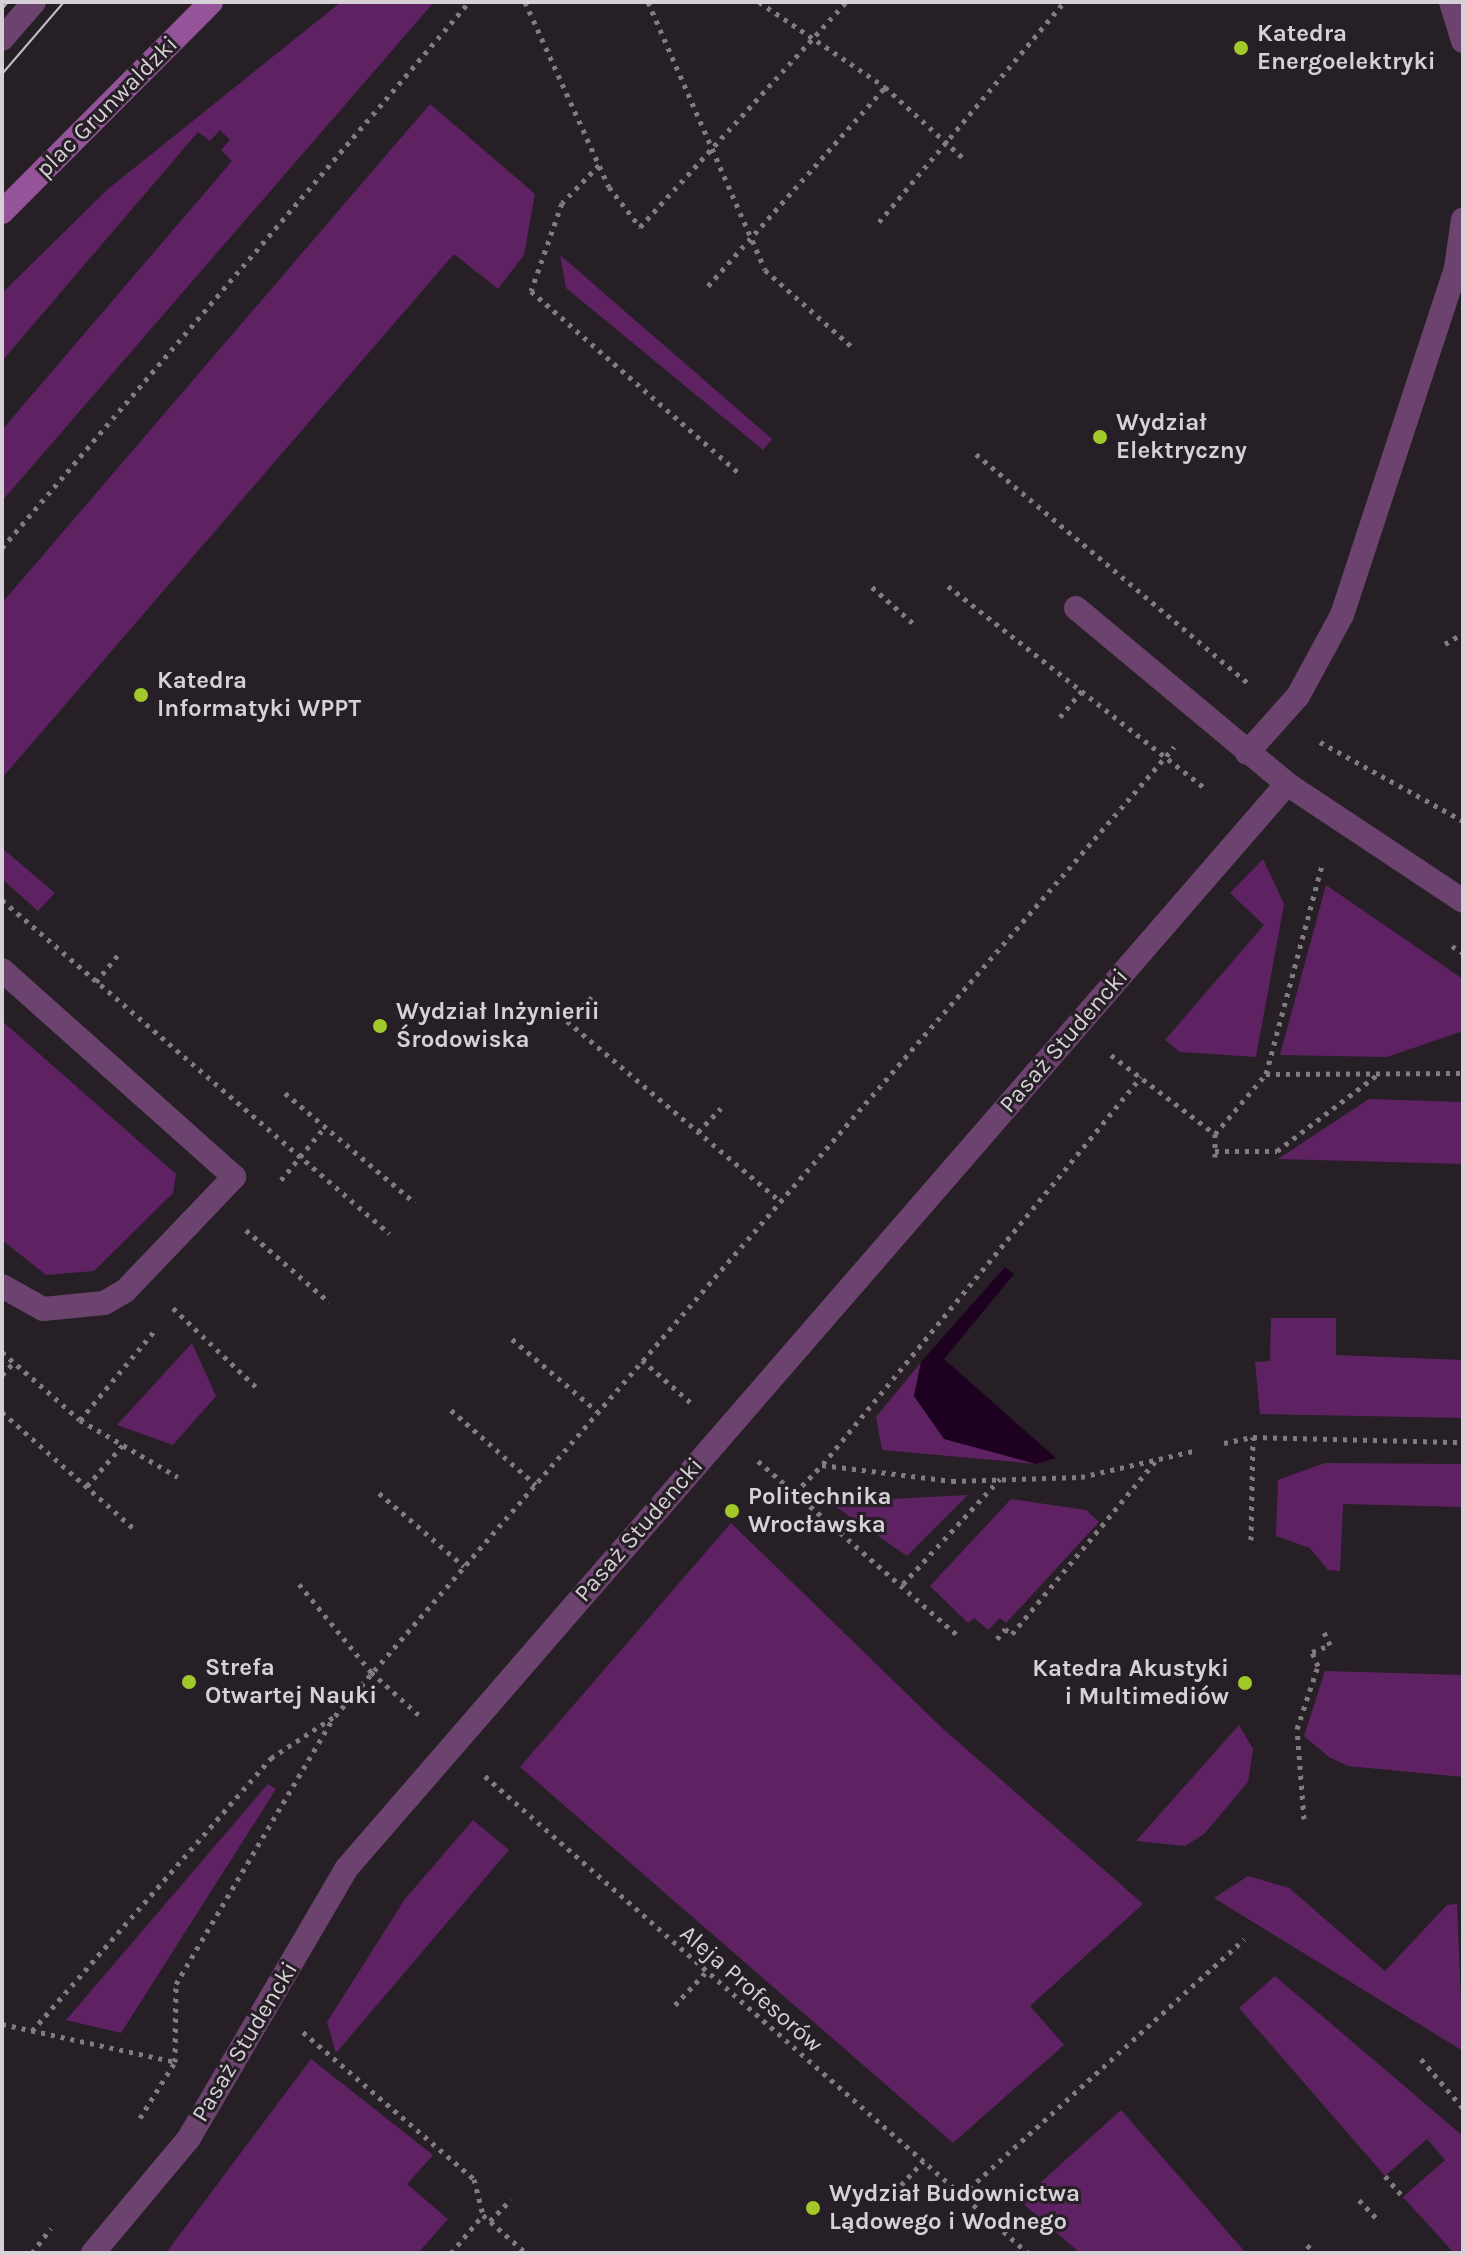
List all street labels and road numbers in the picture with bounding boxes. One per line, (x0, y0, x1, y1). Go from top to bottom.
street label: plac Grunwaldzki (30, 30, 184, 184)
street label: Pasaż Studencki (994, 963, 1134, 1119)
street label: Pasaż Studencki (569, 1452, 709, 1608)
street label: Aleja Profesorów (674, 1919, 828, 2059)
street label: Pasaż Studencki (186, 1957, 304, 2127)

